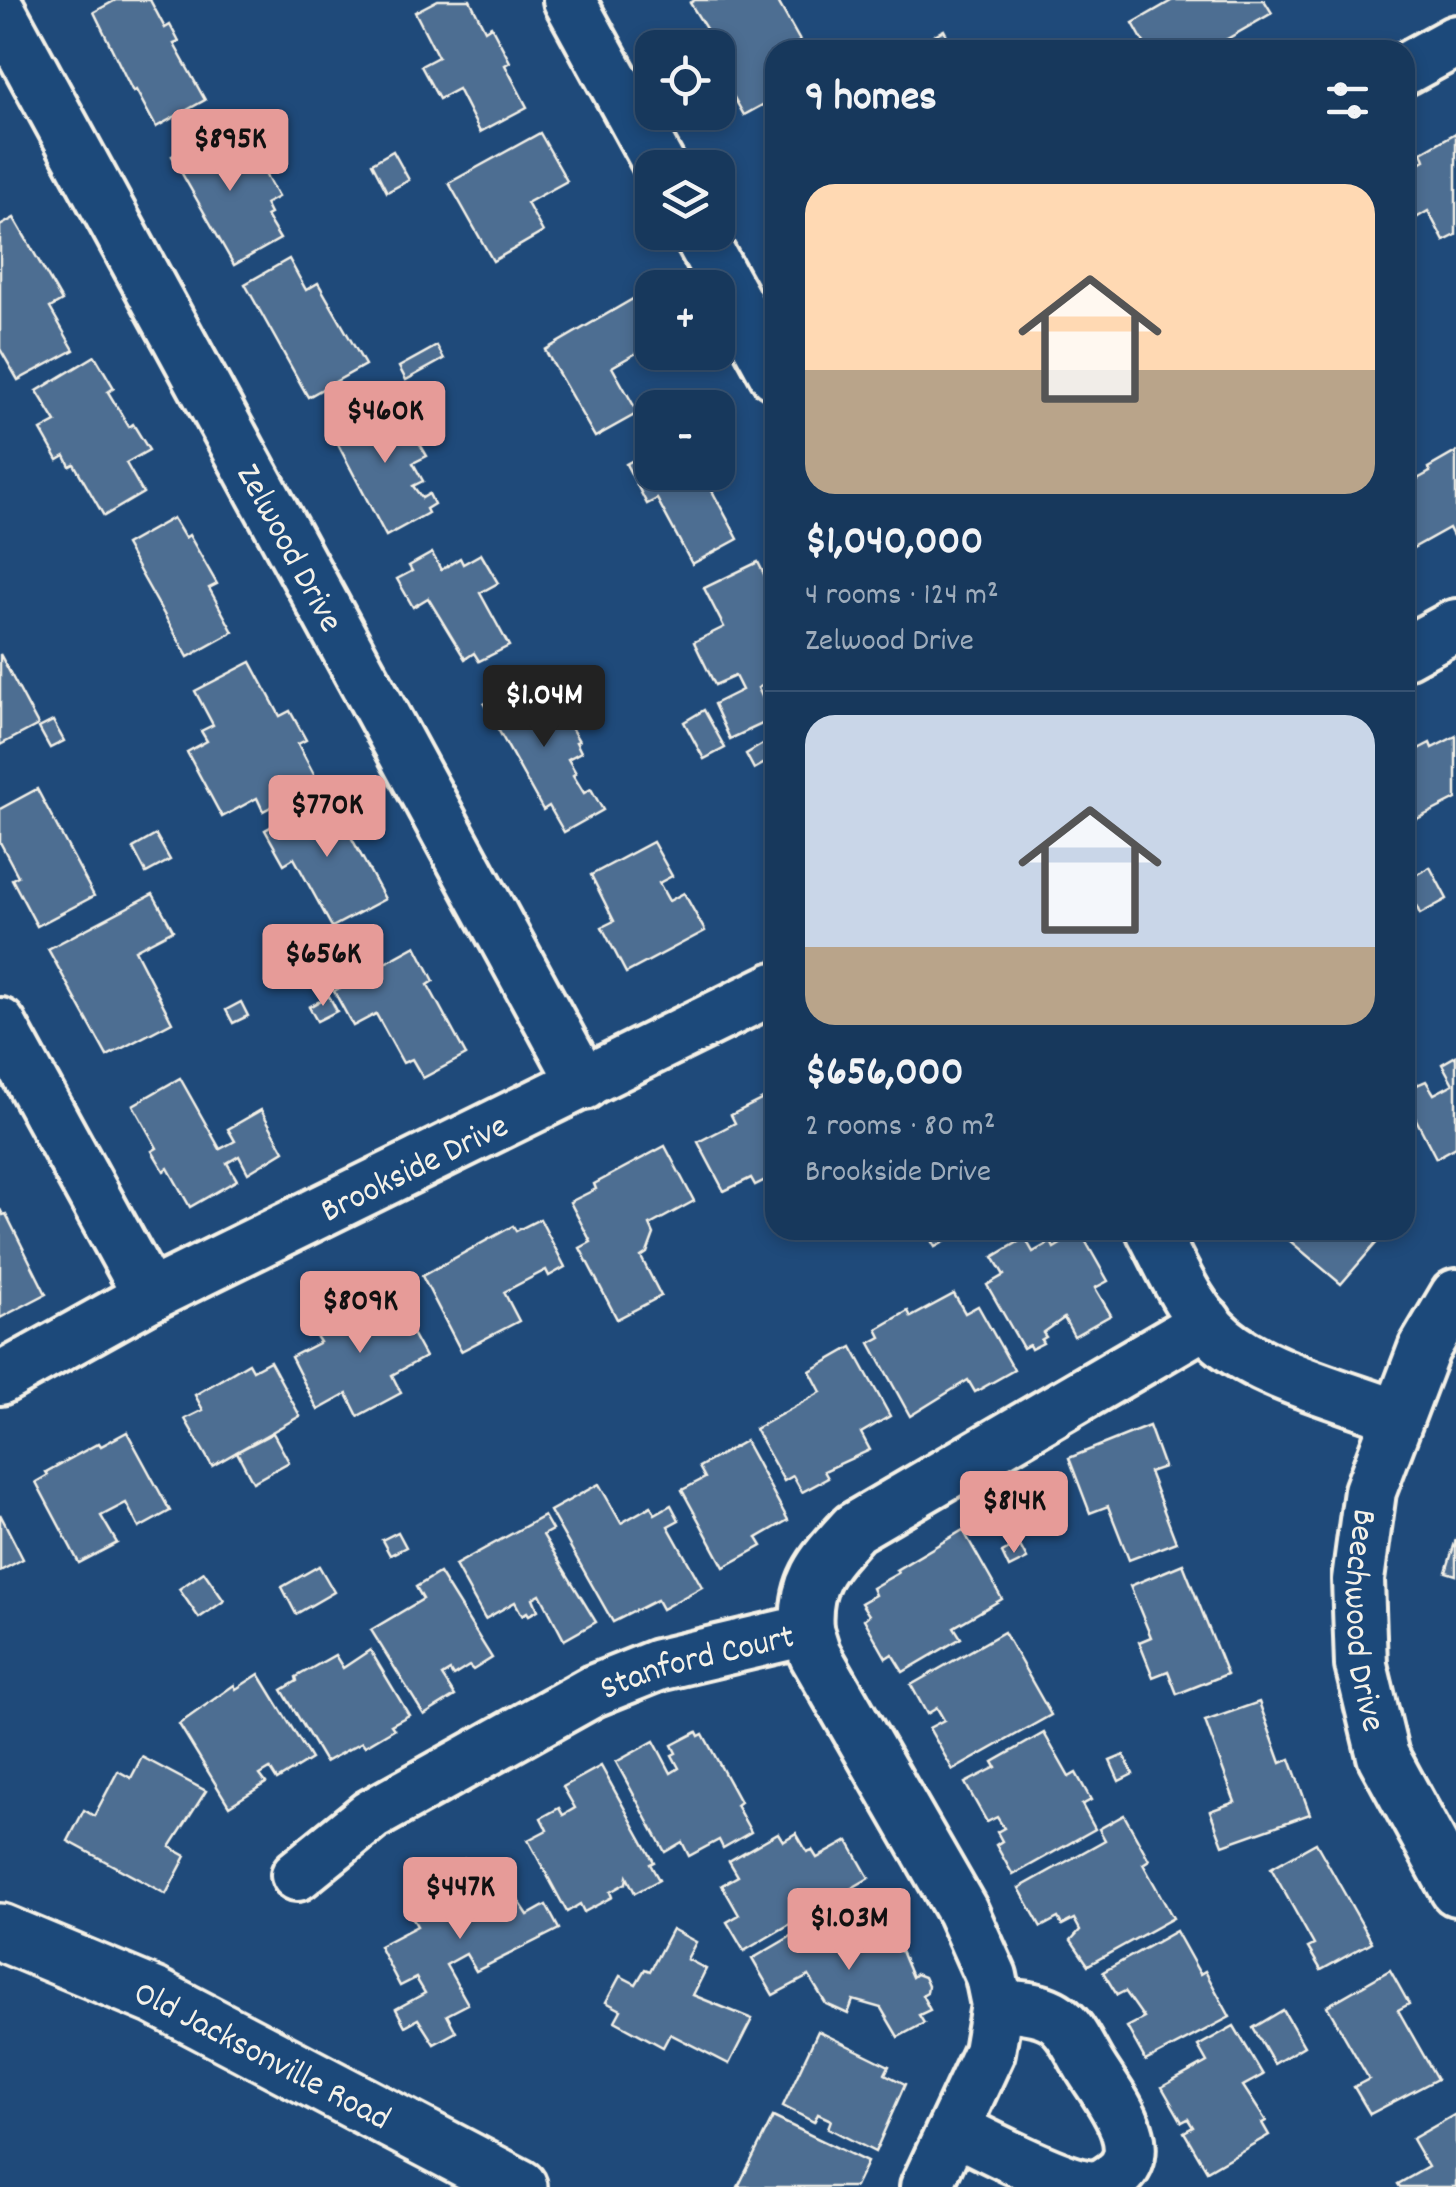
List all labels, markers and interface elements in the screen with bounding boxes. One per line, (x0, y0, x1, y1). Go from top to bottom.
map controls (635, 30, 735, 490)
button: locate (635, 30, 735, 130)
text: 9 homes (805, 70, 937, 130)
icon: filters (1320, 73, 1375, 128)
pin: $895K (160, 109, 300, 194)
text: $895K (193, 118, 267, 164)
button: layers (635, 150, 735, 250)
icon: home (1000, 249, 1180, 429)
button: + (635, 270, 735, 370)
pin: $460K (315, 381, 455, 466)
text: $460K (346, 390, 424, 436)
button: − (635, 390, 735, 490)
street label: Zelwood Drive (221, 456, 353, 642)
text: $1,040,000 (805, 514, 983, 574)
text: 4 rooms · 124 m² (805, 574, 999, 620)
text: Zelwood Drive (805, 620, 974, 666)
pin: $1.04M (463, 665, 625, 750)
text: $1.04M (505, 674, 583, 720)
pin: $770K (257, 775, 397, 860)
icon: home (1000, 780, 1180, 960)
text: $770K (291, 784, 363, 830)
pin: $656K (253, 924, 393, 1009)
text: $656K (284, 933, 362, 979)
text: $656,000 (805, 1045, 964, 1105)
street label: Brookside Drive (313, 1103, 518, 1238)
text: 2 rooms · 80 m² (805, 1105, 995, 1151)
text: Brookside Drive (805, 1151, 991, 1197)
pin: $809K (290, 1271, 430, 1356)
text: $809K (322, 1280, 398, 1326)
pin: $814K (944, 1471, 1084, 1556)
text: $814K (982, 1480, 1046, 1526)
street label: Beechwood Drive (1327, 1506, 1396, 1737)
street label: Stanford Court (593, 1614, 800, 1716)
pin: $447K (390, 1857, 530, 1942)
text: $447K (425, 1866, 495, 1912)
pin: $1.03M (768, 1888, 930, 1973)
text: $1.03M (810, 1897, 888, 1943)
street label: Old Jacksonville Road (125, 1970, 398, 2145)

